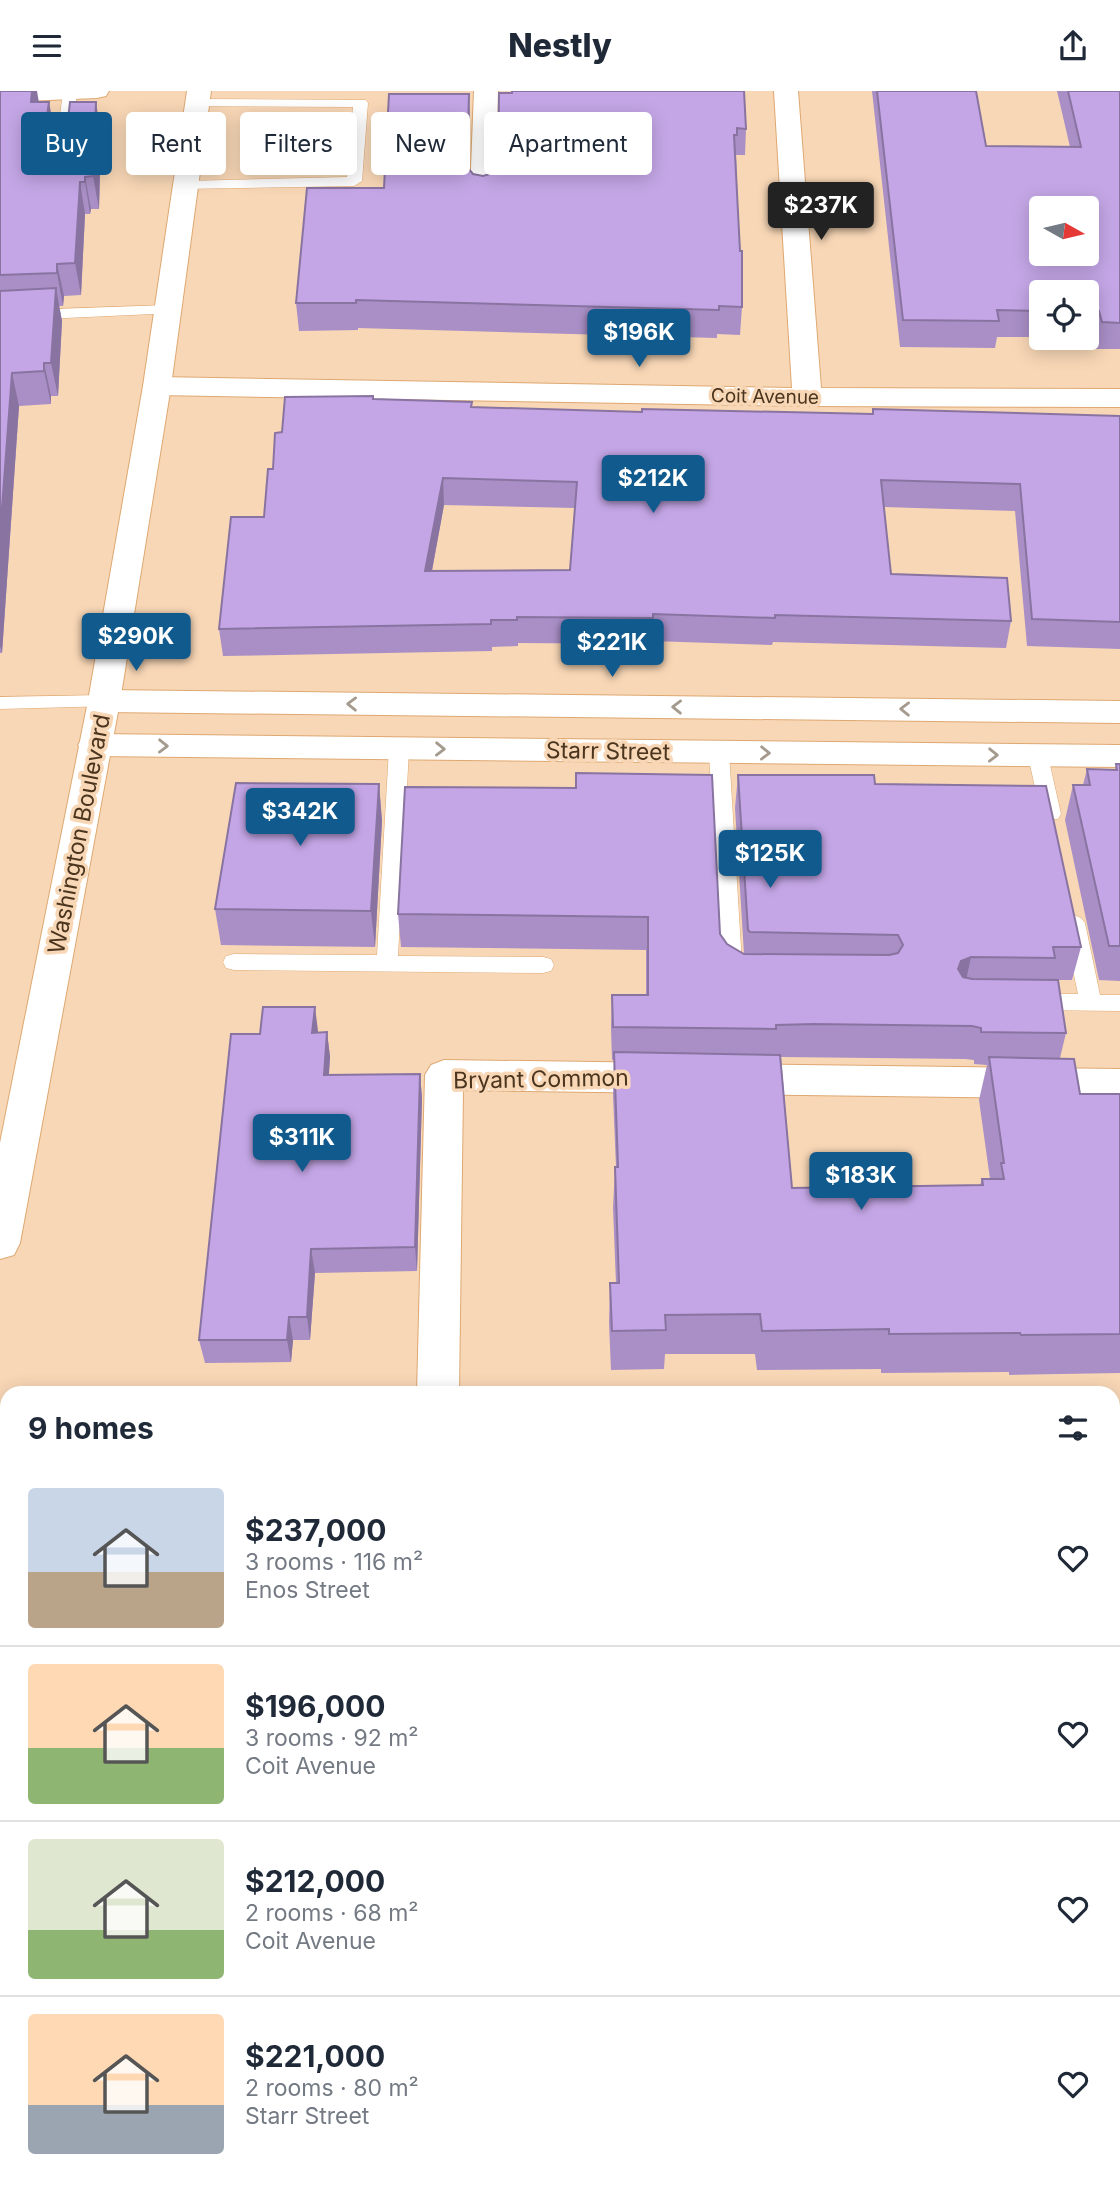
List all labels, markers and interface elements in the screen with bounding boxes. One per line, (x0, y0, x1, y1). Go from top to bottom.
text: Nestly (508, 26, 612, 65)
icon: menu (28, 27, 66, 65)
icon: share (1054, 27, 1092, 65)
chip: Buy (21, 112, 112, 175)
chip: Rent (126, 112, 226, 175)
chip: Filters (240, 112, 357, 175)
chip: New (371, 112, 470, 175)
chip: Apartment (484, 112, 652, 175)
pin: $237K (772, 183, 870, 242)
text: $237K (784, 191, 858, 219)
north arrow (1029, 196, 1099, 266)
map controls (1029, 196, 1099, 350)
button: locate (1029, 280, 1099, 350)
pin: $196K (590, 309, 688, 369)
text: $196K (603, 318, 675, 346)
street label: Coit Avenue (711, 384, 819, 409)
pin: $212K (604, 455, 702, 515)
text: $212K (618, 464, 688, 492)
pin: $290K (87, 613, 185, 673)
pin: $221K (563, 619, 661, 679)
text: $290K (98, 622, 174, 650)
text: $221K (577, 628, 647, 656)
one-way arrow (346, 696, 357, 711)
one-way arrow (672, 699, 682, 715)
one-way arrow (899, 701, 910, 717)
street label: Washington Boulevard (42, 712, 116, 956)
street label: Starr Street (546, 736, 671, 766)
one-way arrow (159, 738, 169, 754)
one-way arrow (435, 742, 446, 757)
one-way arrow (761, 745, 771, 761)
one-way arrow (988, 747, 999, 763)
pin: $342K (251, 789, 349, 848)
text: $342K (262, 797, 338, 825)
pin: $125K (721, 831, 819, 890)
text: $125K (735, 839, 805, 867)
street label: Bryant Common (453, 1063, 629, 1095)
pin: $311K (253, 1115, 351, 1174)
text: $311K (269, 1123, 335, 1151)
pin: $183K (812, 1153, 910, 1212)
text: $183K (825, 1161, 897, 1189)
icon: filters (1054, 1409, 1092, 1447)
text: 9 homes (28, 1410, 154, 1446)
text: $237,000 (245, 1512, 386, 1548)
icon: home (84, 1516, 168, 1600)
icon: heart (1054, 1539, 1092, 1577)
text: 3 rooms · 116 m² (245, 1548, 423, 1576)
text: Enos Street (245, 1576, 370, 1604)
text: $196,000 (245, 1688, 385, 1724)
icon: home (84, 1692, 168, 1776)
icon: heart (1054, 1715, 1092, 1753)
text: 3 rooms · 92 m² (245, 1724, 418, 1752)
text: Coit Avenue (245, 1752, 376, 1780)
text: $212,000 (245, 1863, 385, 1899)
icon: home (84, 1867, 168, 1951)
icon: heart (1054, 1890, 1092, 1928)
text: 2 rooms · 68 m² (245, 1899, 418, 1927)
text: Coit Avenue (245, 1927, 376, 1955)
text: $221,000 (245, 2038, 385, 2074)
icon: home (84, 2042, 168, 2126)
icon: heart (1054, 2065, 1092, 2103)
text: 2 rooms · 80 m² (245, 2074, 419, 2102)
text: Starr Street (245, 2102, 369, 2130)

